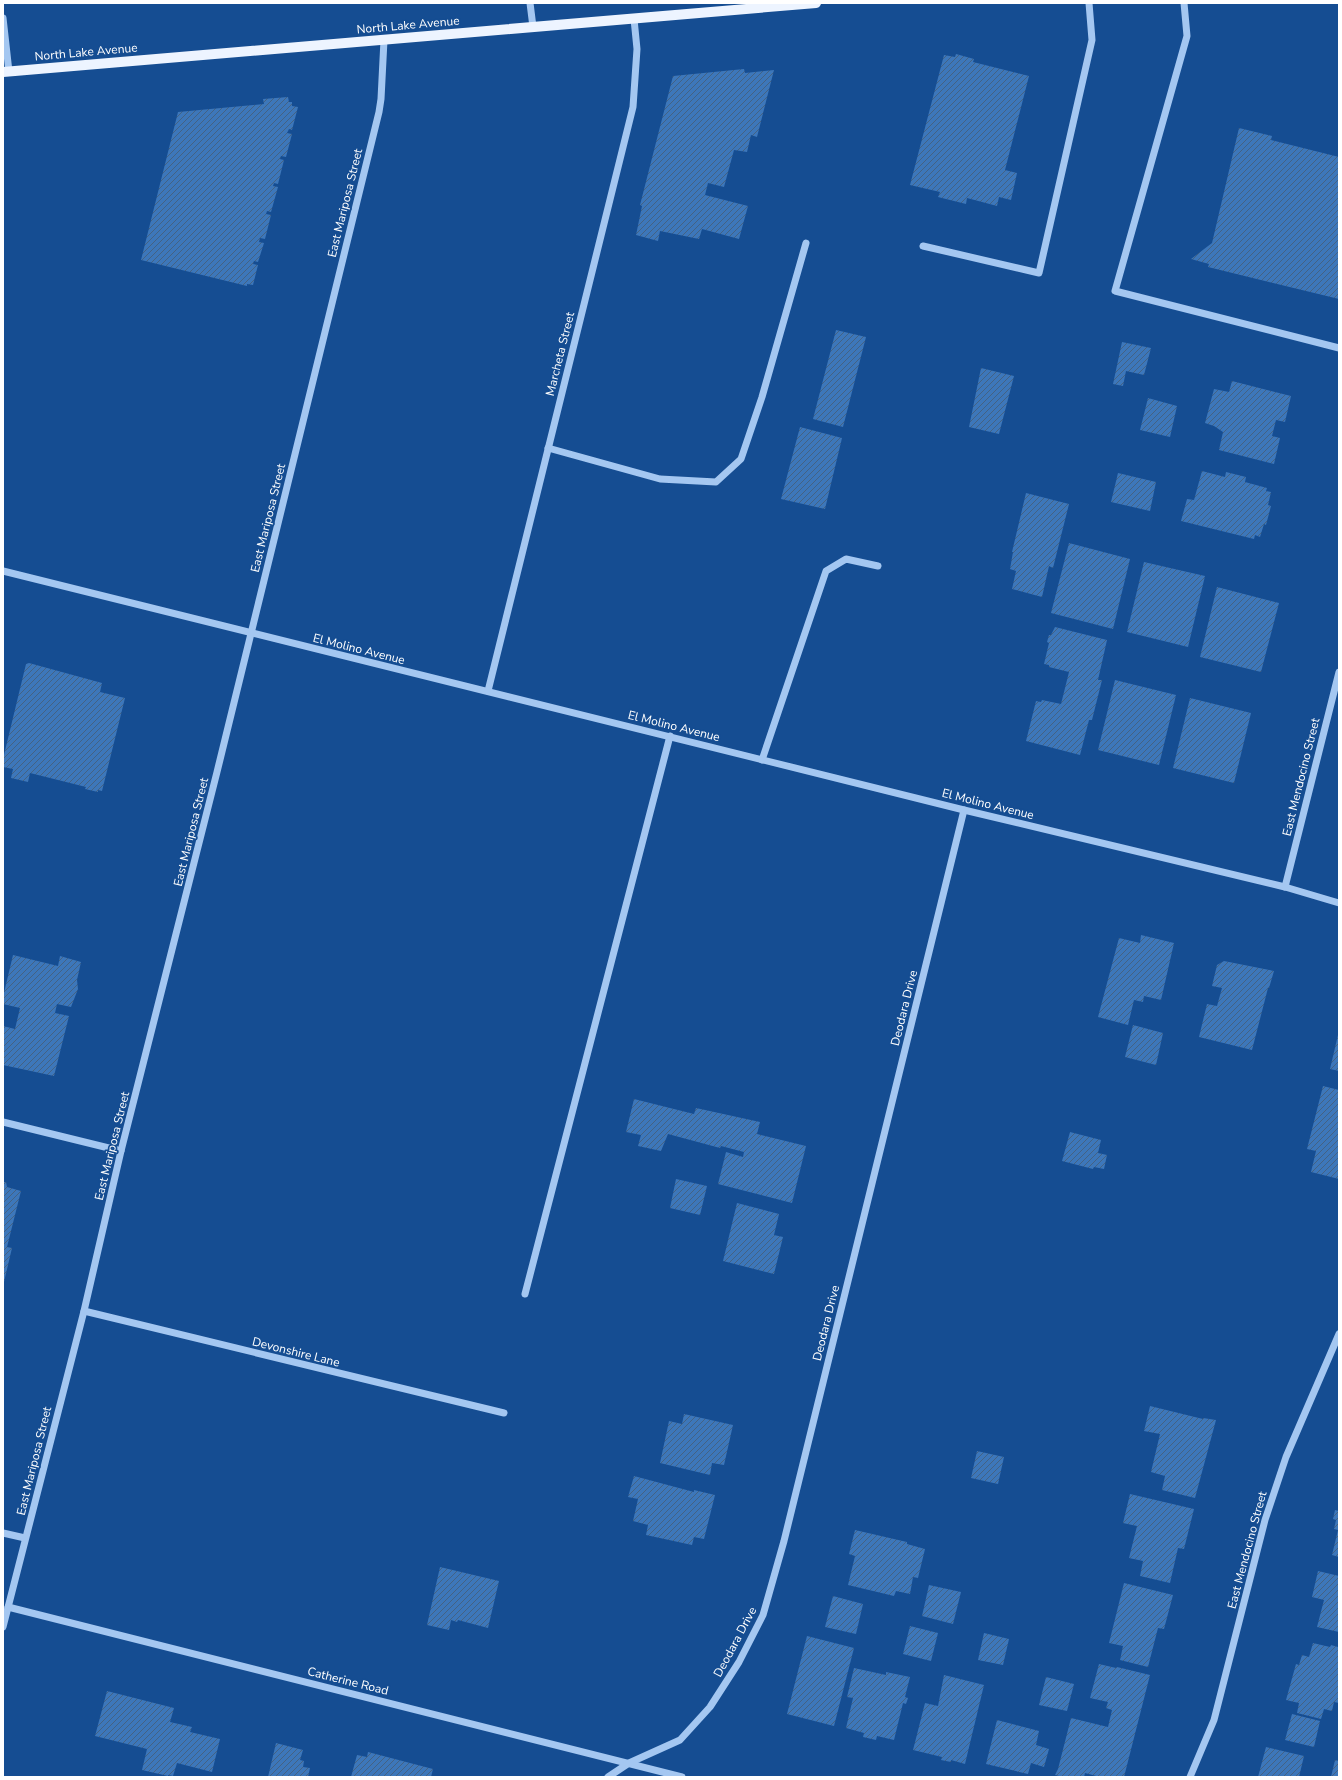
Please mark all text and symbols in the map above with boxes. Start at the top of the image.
street label: North Lake Avenue [356,13,460,37]
street label: North Lake Avenue [34,40,138,64]
street label: East Mariposa Street [324,146,366,259]
street label: Marcheta Street [542,310,578,398]
street label: East Mariposa Street [247,461,289,574]
street label: El Molino Avenue [311,630,407,668]
street label: El Molino Avenue [626,707,722,745]
street label: East Mendocino Street [1279,716,1324,838]
street label: East Mariposa Street [170,775,212,888]
street label: El Molino Avenue [940,785,1036,823]
street label: Deodara Drive [887,968,921,1048]
street label: East Mariposa Street [91,1089,133,1202]
street label: Deodara Drive [809,1283,843,1363]
street label: Devonshire Lane [250,1333,342,1371]
street label: East Mariposa Street [13,1404,55,1517]
street label: East Mendocino Street [1224,1489,1271,1611]
street label: Deodara Drive [710,1604,760,1680]
street label: Catherine Road [306,1663,390,1699]

